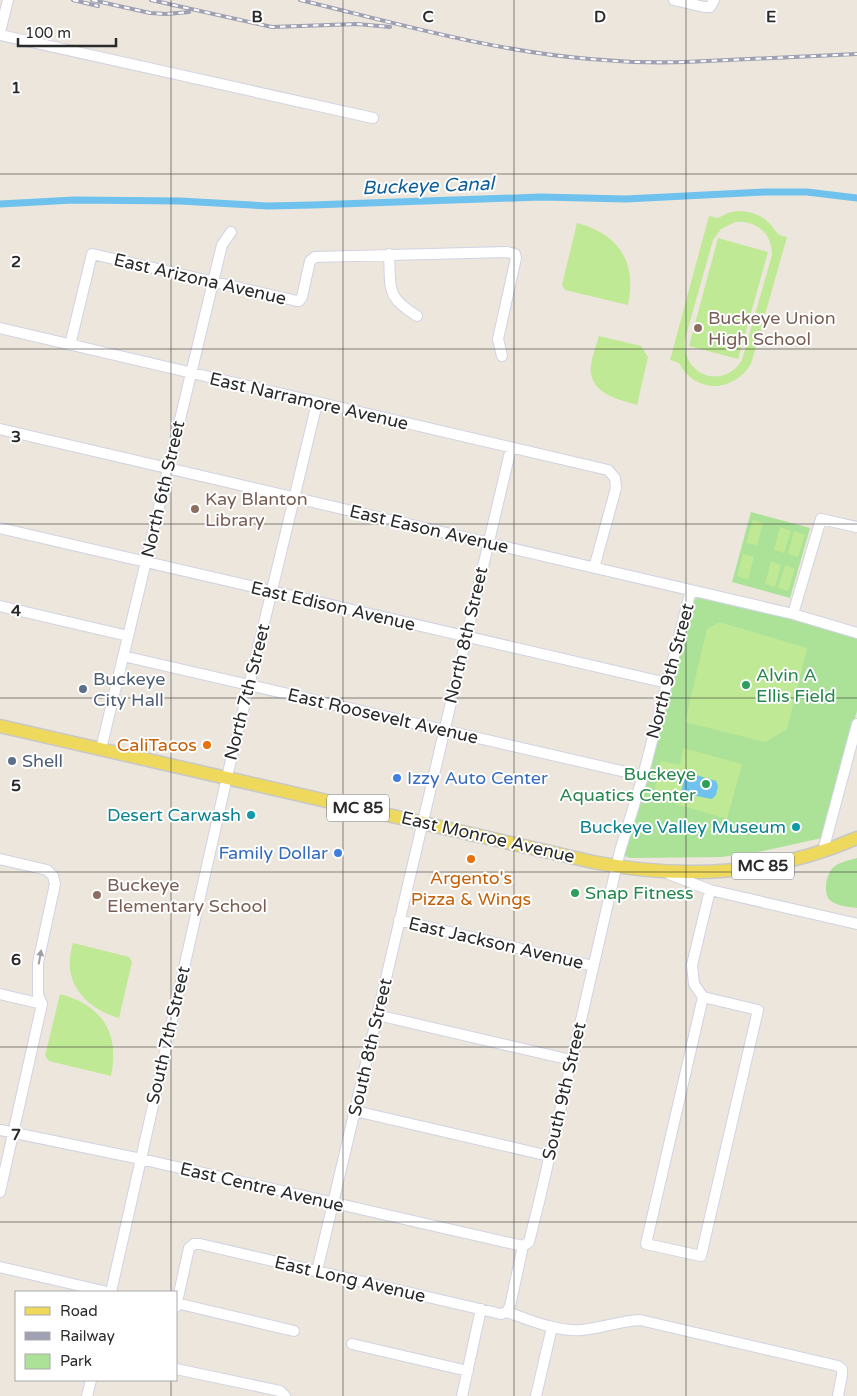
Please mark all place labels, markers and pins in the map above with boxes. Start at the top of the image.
place label: Buckeye Union High School [708,307,836,350]
marker: Buckeye Union High School [692,322,704,334]
place label: Kay Blanton Library [205,488,308,531]
marker: Kay Blanton Library [189,503,201,515]
place label: Alvin A Ellis Field [756,664,836,707]
place label: Buckeye City Hall [93,668,165,711]
marker: Alvin A Ellis Field [740,679,752,691]
marker: Buckeye City Hall [77,683,89,695]
place label: CaliTacos [117,734,197,756]
marker: CaliTacos [201,739,213,751]
place label: Shell [22,750,63,772]
marker: Shell [6,755,18,767]
place label: Buckeye Aquatics Center [559,763,696,806]
place label: Izzy Auto Center [407,767,548,789]
marker: Izzy Auto Center [391,772,403,784]
marker: Buckeye Aquatics Center [700,778,712,790]
place label: Desert Carwash [107,804,241,826]
marker: Desert Carwash [245,809,257,821]
place label: Buckeye Valley Museum [579,816,786,838]
marker: Buckeye Valley Museum [790,821,802,833]
place label: Family Dollar [218,842,328,864]
marker: Family Dollar [332,847,344,859]
marker: Argento's Pizza & Wings [465,853,477,865]
place label: Argento's Pizza & Wings [411,867,531,910]
place label: Buckeye Elementary School [107,874,267,917]
place label: Snap Fitness [585,882,694,904]
marker: Snap Fitness [569,887,581,899]
marker: Buckeye Elementary School [91,889,103,901]

